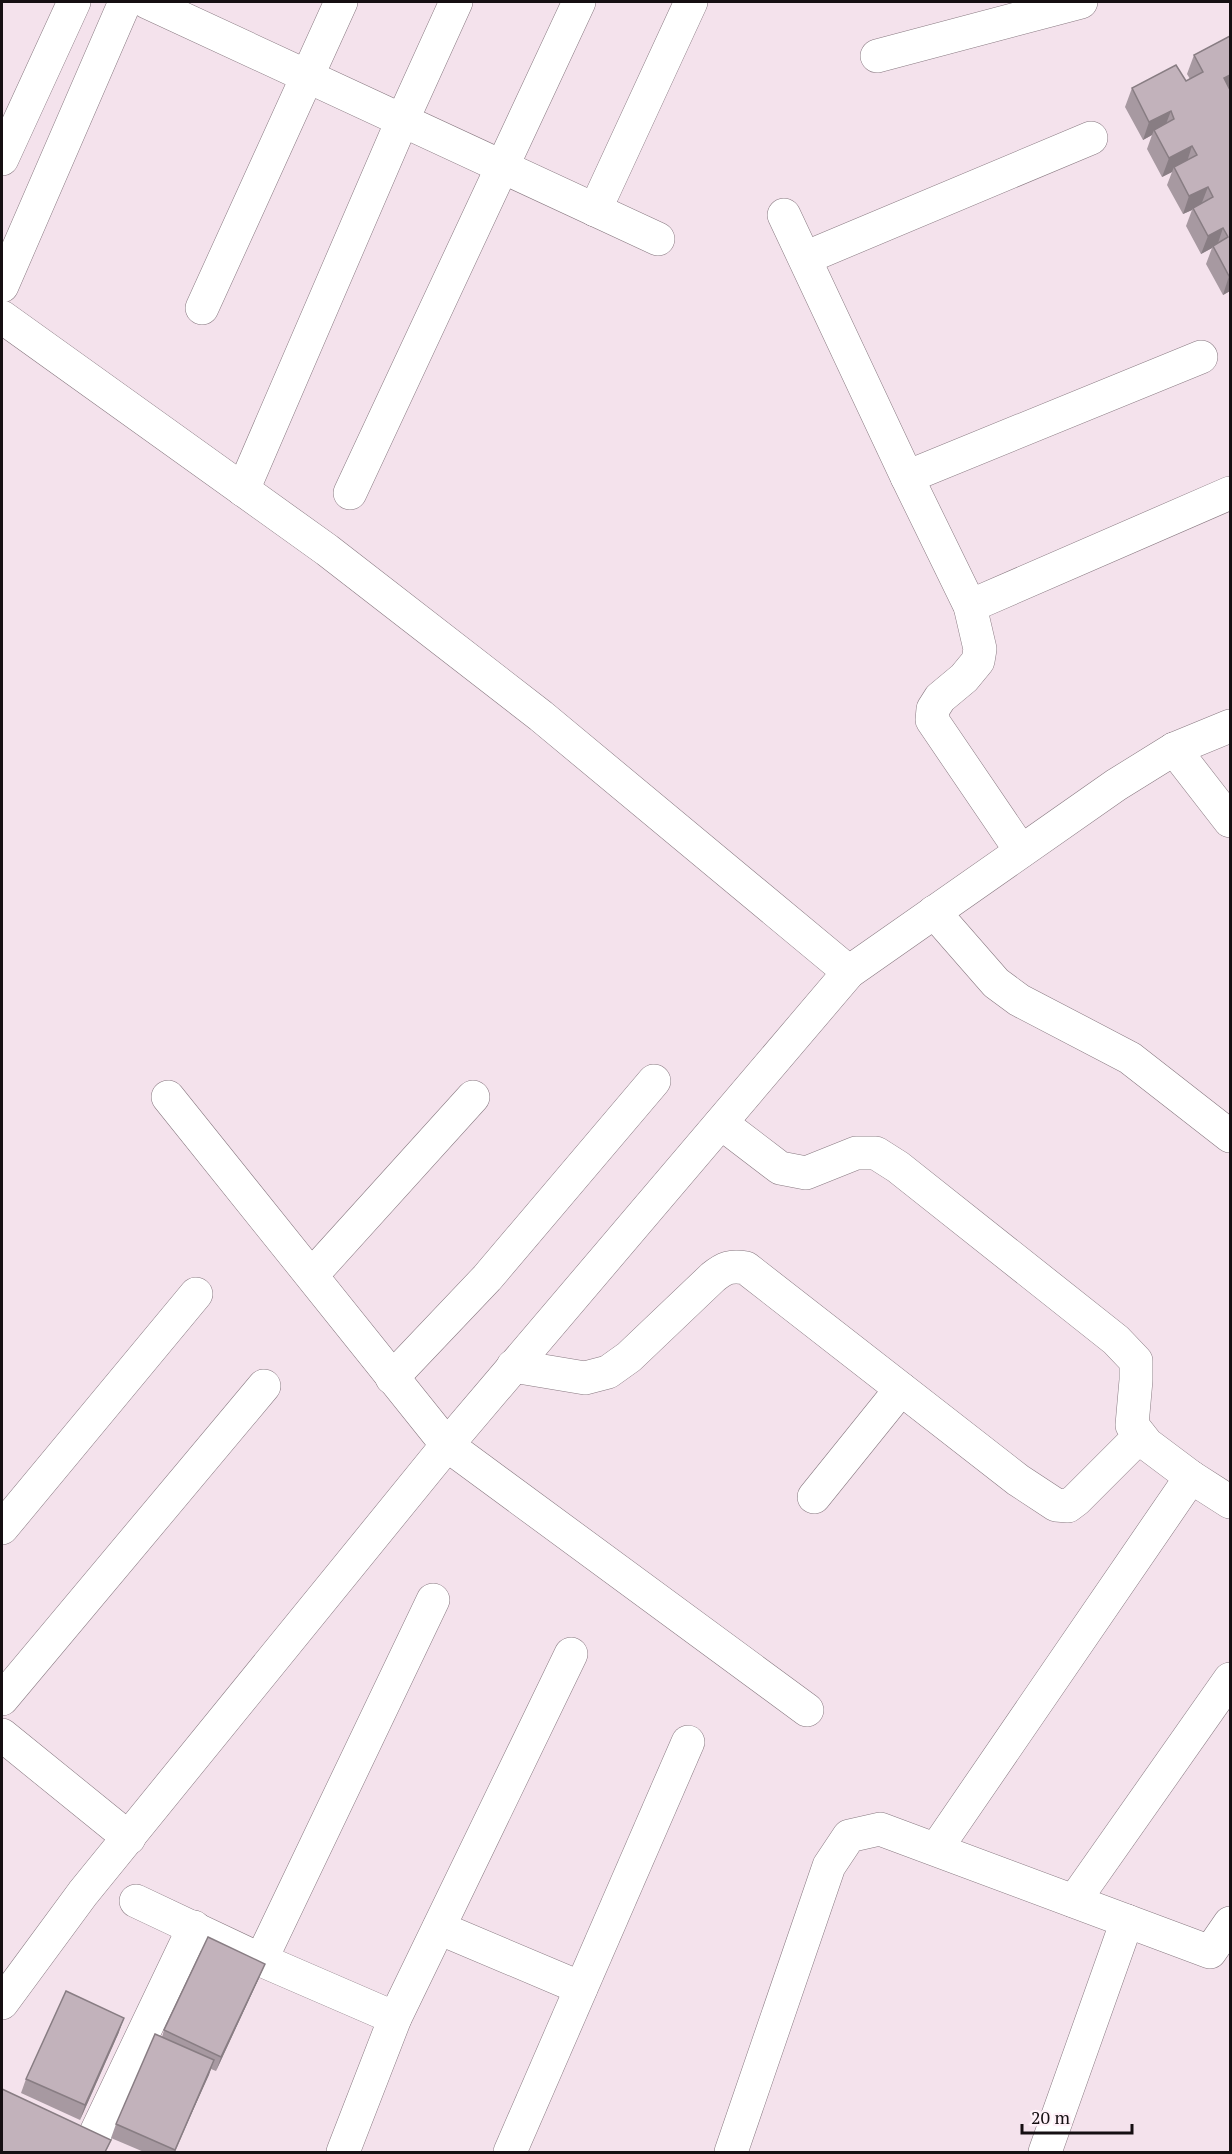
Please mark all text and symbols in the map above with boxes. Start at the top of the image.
scale bar [1022,2097,1132,2135]
text: 20 m [1031,2105,1071,2129]

